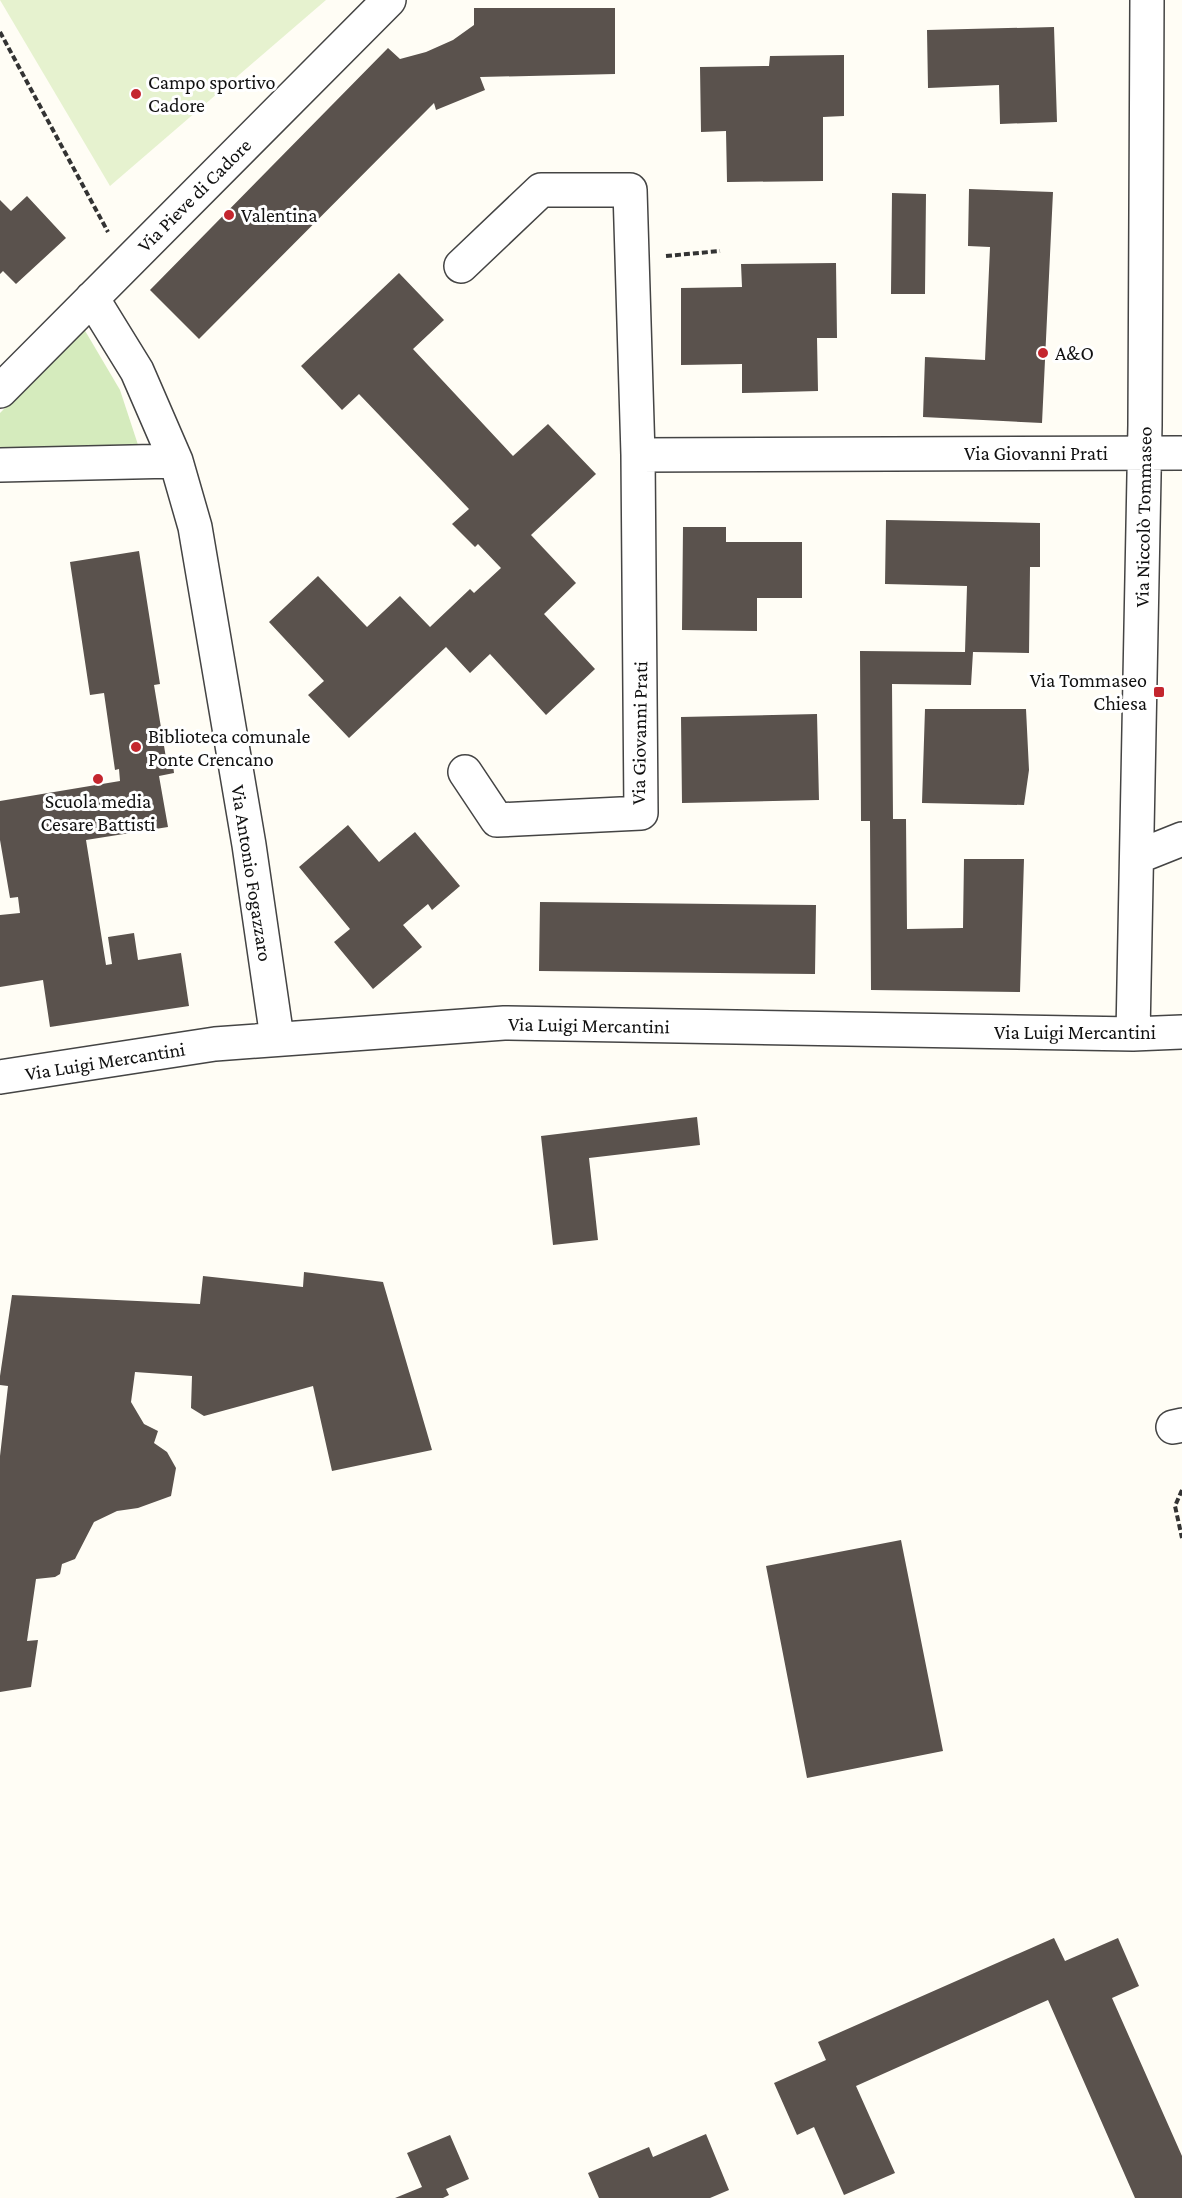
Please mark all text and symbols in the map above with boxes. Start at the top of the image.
place label: Campo sportivo Cadore [148,71,275,116]
marker: Campo sportivo Cadore [129,87,143,101]
street label: Via Pieve di Cadore [133,134,255,256]
place label: Valentina [241,204,317,226]
marker: Valentina [222,208,236,222]
place label: A&O [1055,342,1094,364]
marker: A&O [1036,346,1050,360]
street label: Via Niccolò Tommaseo [1130,426,1156,608]
street label: Via Giovanni Prati [964,442,1108,464]
street label: Via Giovanni Prati [627,661,651,805]
place label: Via Tommaseo Chiesa [1030,669,1147,714]
marker: Via Tommaseo Chiesa [1152,685,1166,699]
place label: Biblioteca comunale Ponte Crencano [148,725,310,770]
marker: Biblioteca comunale Ponte Crencano [129,740,143,754]
marker: Scuola media Cesare Battisti [91,772,105,786]
street label: Via Antonio Fogazzaro [226,783,277,963]
place label: Scuola media Cesare Battisti [40,790,156,835]
street label: Via Luigi Mercantini [508,1013,670,1038]
street label: Via Luigi Mercantini [994,1021,1156,1044]
street label: Via Luigi Mercantini [23,1037,187,1086]

